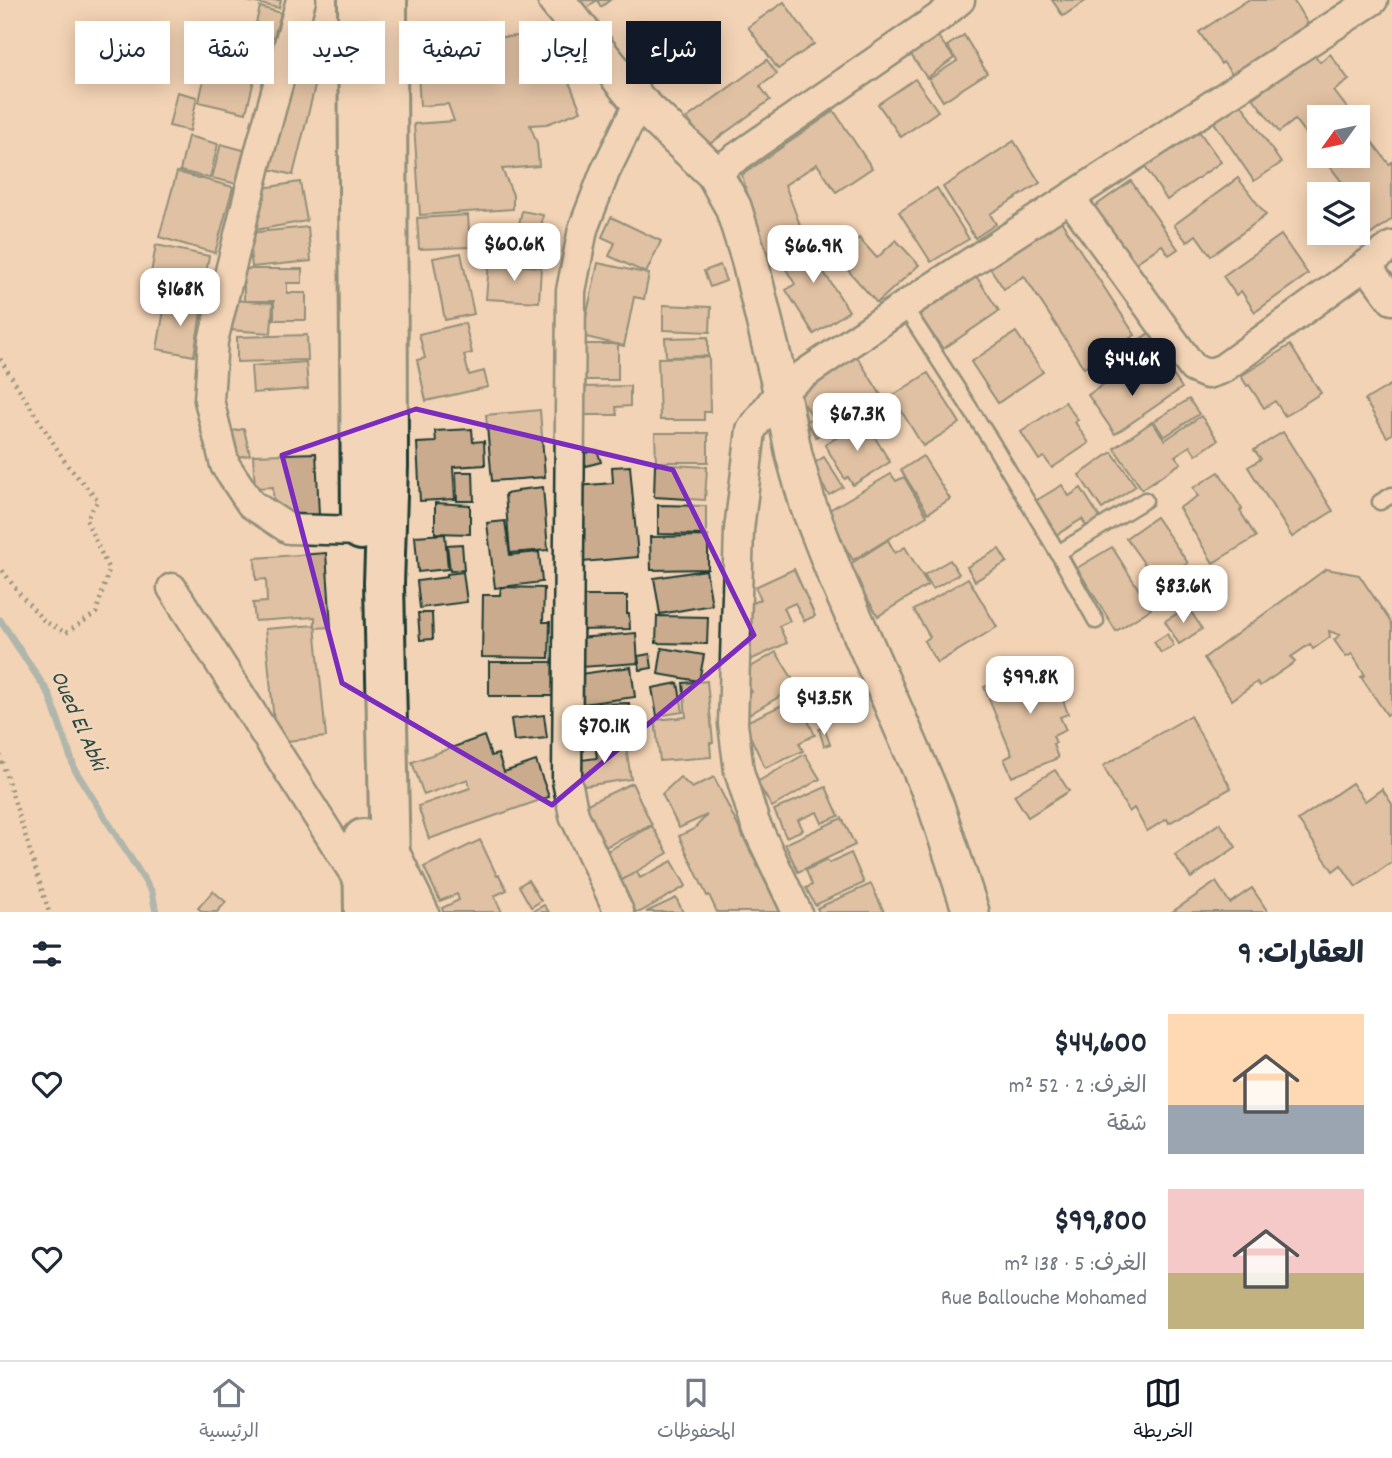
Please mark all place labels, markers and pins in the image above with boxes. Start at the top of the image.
pin: $60.6K [457,224,571,283]
pin: $66.9K [756,226,870,285]
pin: $168K [131,268,229,328]
pin: $44.6K [1075,338,1189,398]
pin: $67.3K [800,393,914,453]
pin: $83.6K [1126,566,1240,625]
pin: $99.8K [973,656,1087,716]
pin: $43.5K [767,678,881,737]
pin: $70.1K [547,706,661,765]

